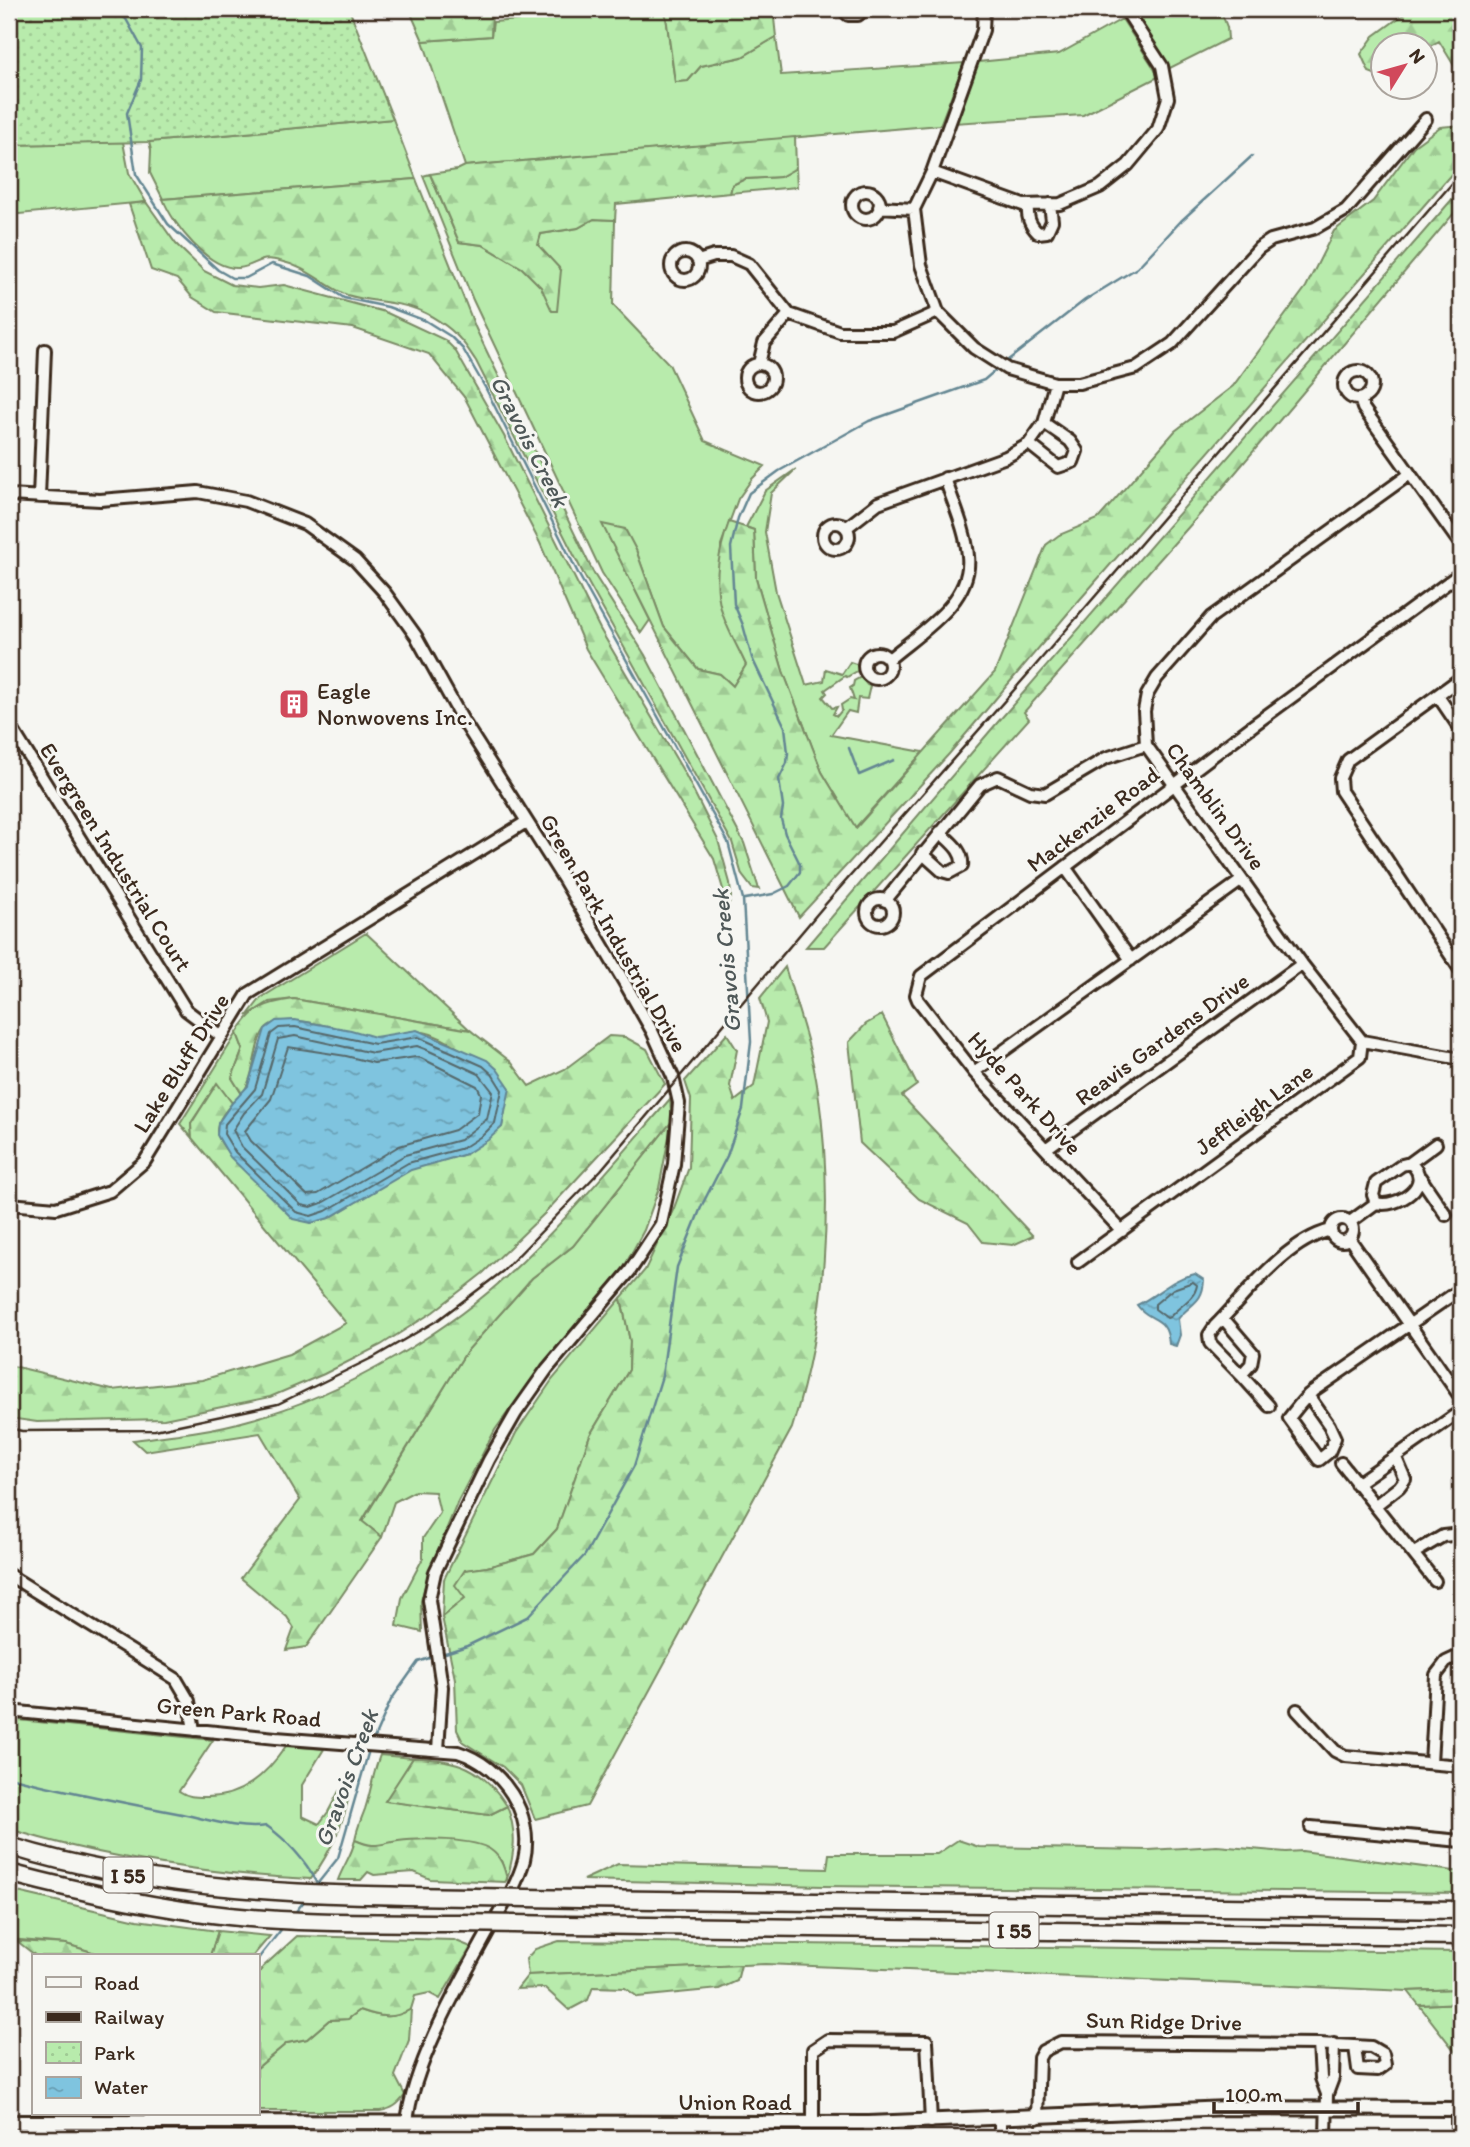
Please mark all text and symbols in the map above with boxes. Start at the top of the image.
north arrow [1368,32,1438,102]
text: N [1404,44,1430,68]
water label: Gravois Creek [484,370,576,513]
place label: Eagle Nonwovens Inc. [317,677,473,731]
building icon: Eagle Nonwovens Inc. [277,687,311,721]
street label: Evergreen Industrial Court [34,737,198,977]
street label: Chamblin Drive [1160,737,1272,875]
street label: Mackenzie Road [1021,760,1165,878]
street label: Green Park Industrial Drive [534,809,694,1057]
water label: Gravois Creek [705,886,747,1034]
street label: Reavis Gardens Drive [1070,966,1254,1112]
street label: Lake Bluff Drive [127,988,235,1138]
street label: Hyde Park Drive [962,1025,1088,1161]
street label: Jeffleigh Lane [1190,1057,1318,1161]
street label: Green Park Road [156,1691,322,1733]
water label: Gravois Creek [308,1704,385,1851]
road number: I 55 [104,1857,152,1892]
road number: I 55 [990,1912,1038,1948]
legend [32,1954,259,2116]
text: Road [94,1970,140,1995]
text: Railway [94,2004,164,2029]
street label: Sun Ridge Drive [1086,2006,1242,2036]
text: Park [94,2040,136,2065]
scale bar [1214,2070,1358,2114]
text: Water [94,2074,148,2099]
text: 100 m [1225,2082,1283,2107]
street label: Union Road [678,2088,792,2116]

